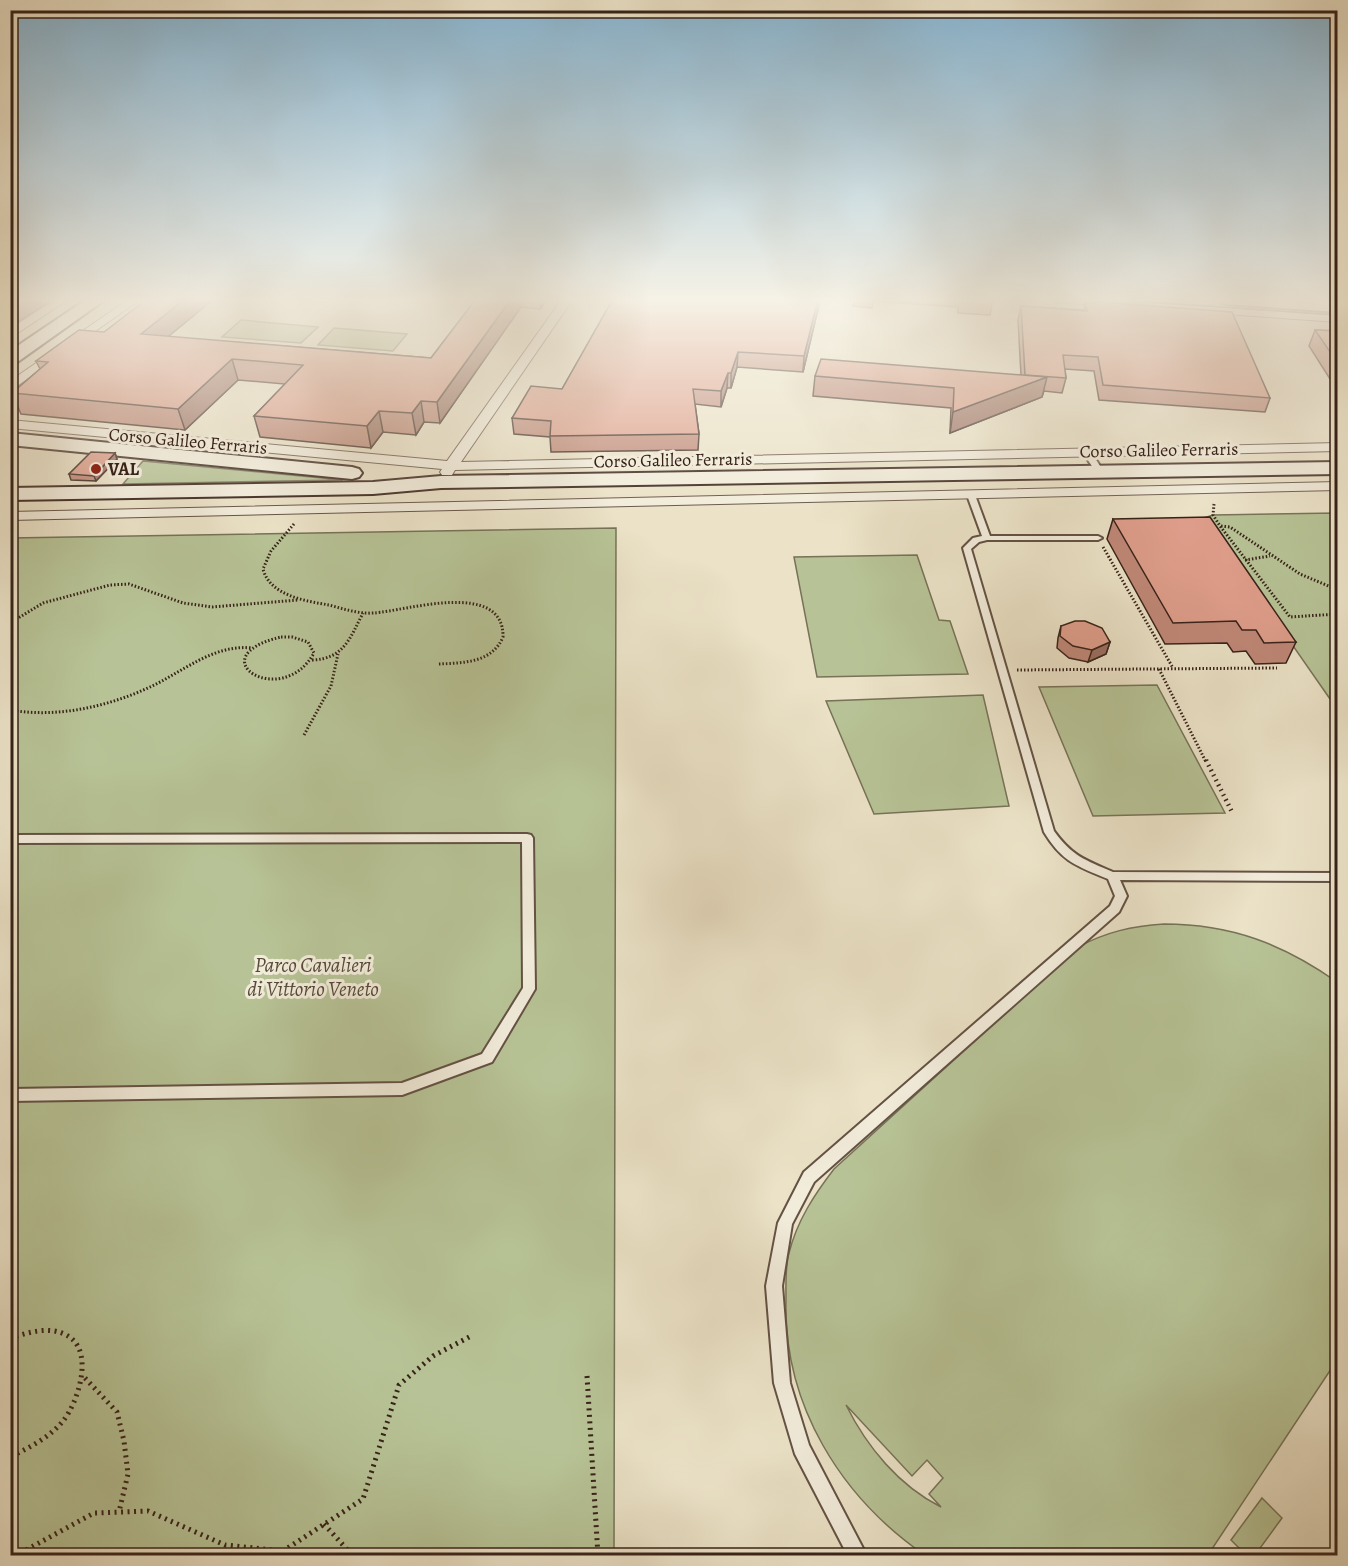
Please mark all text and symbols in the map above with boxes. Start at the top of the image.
street label: Corso Galileo Ferraris [108,422,268,460]
street label: Corso Galileo Ferraris [1079,437,1239,463]
street label: Corso Galileo Ferraris [593,447,753,473]
place label: VAL [107,457,140,481]
marker: VAL [89,462,103,476]
park label: Parco Cavalieri di Vittorio Veneto [247,951,379,1003]

